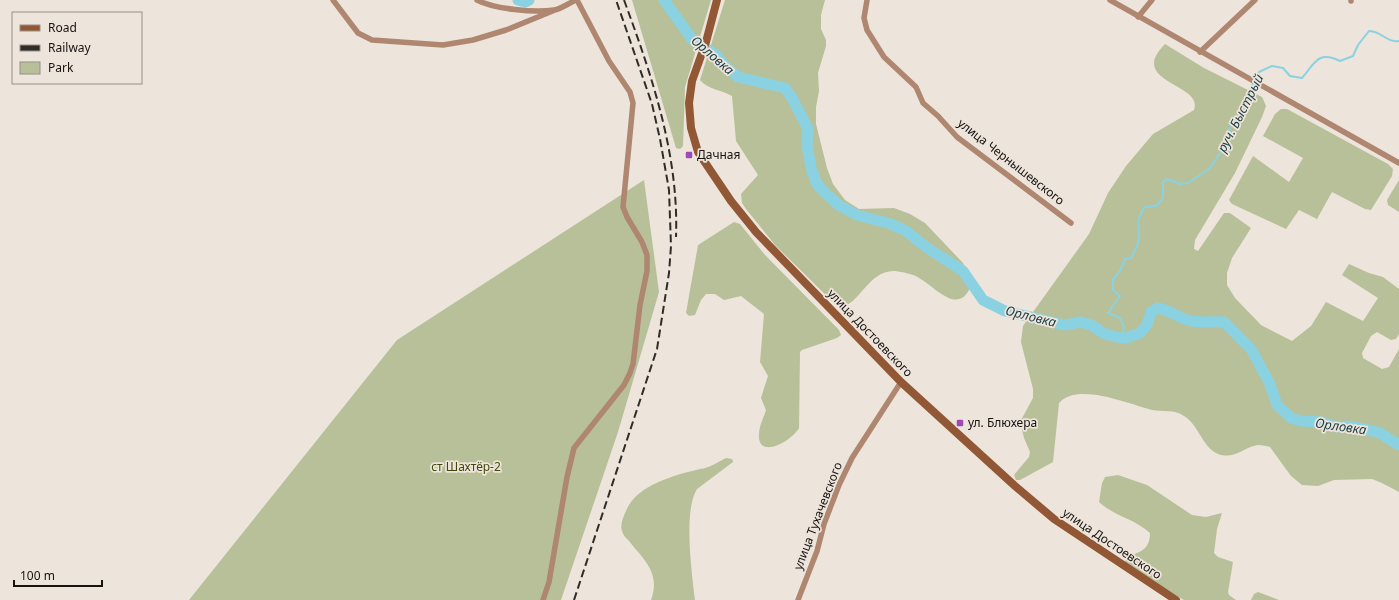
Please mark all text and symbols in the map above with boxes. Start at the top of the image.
legend [12,12,142,84]
text: Road [48,19,77,36]
water label: Орловка [688,31,739,79]
text: Railway [48,39,92,56]
text: Park [48,59,74,76]
water label: руч. Быстрый [1212,70,1268,156]
street label: улица Чернышевского [954,115,1068,209]
place label: Дачная [697,146,740,163]
marker: Дачная [684,150,694,160]
street label: улица Достоевского [824,285,917,380]
water label: Орловка [1004,301,1059,331]
place label: ул. Блюхера [968,414,1037,431]
water label: Орловка [1314,414,1368,439]
marker: ул. Блюхера [955,418,965,428]
park label: ст Шахтёр-2 [431,458,501,475]
street label: улица Тухачевского [789,459,846,572]
street label: улица Достоевского [1059,504,1165,583]
scale bar [14,562,102,588]
text: 100 m [20,567,55,584]

